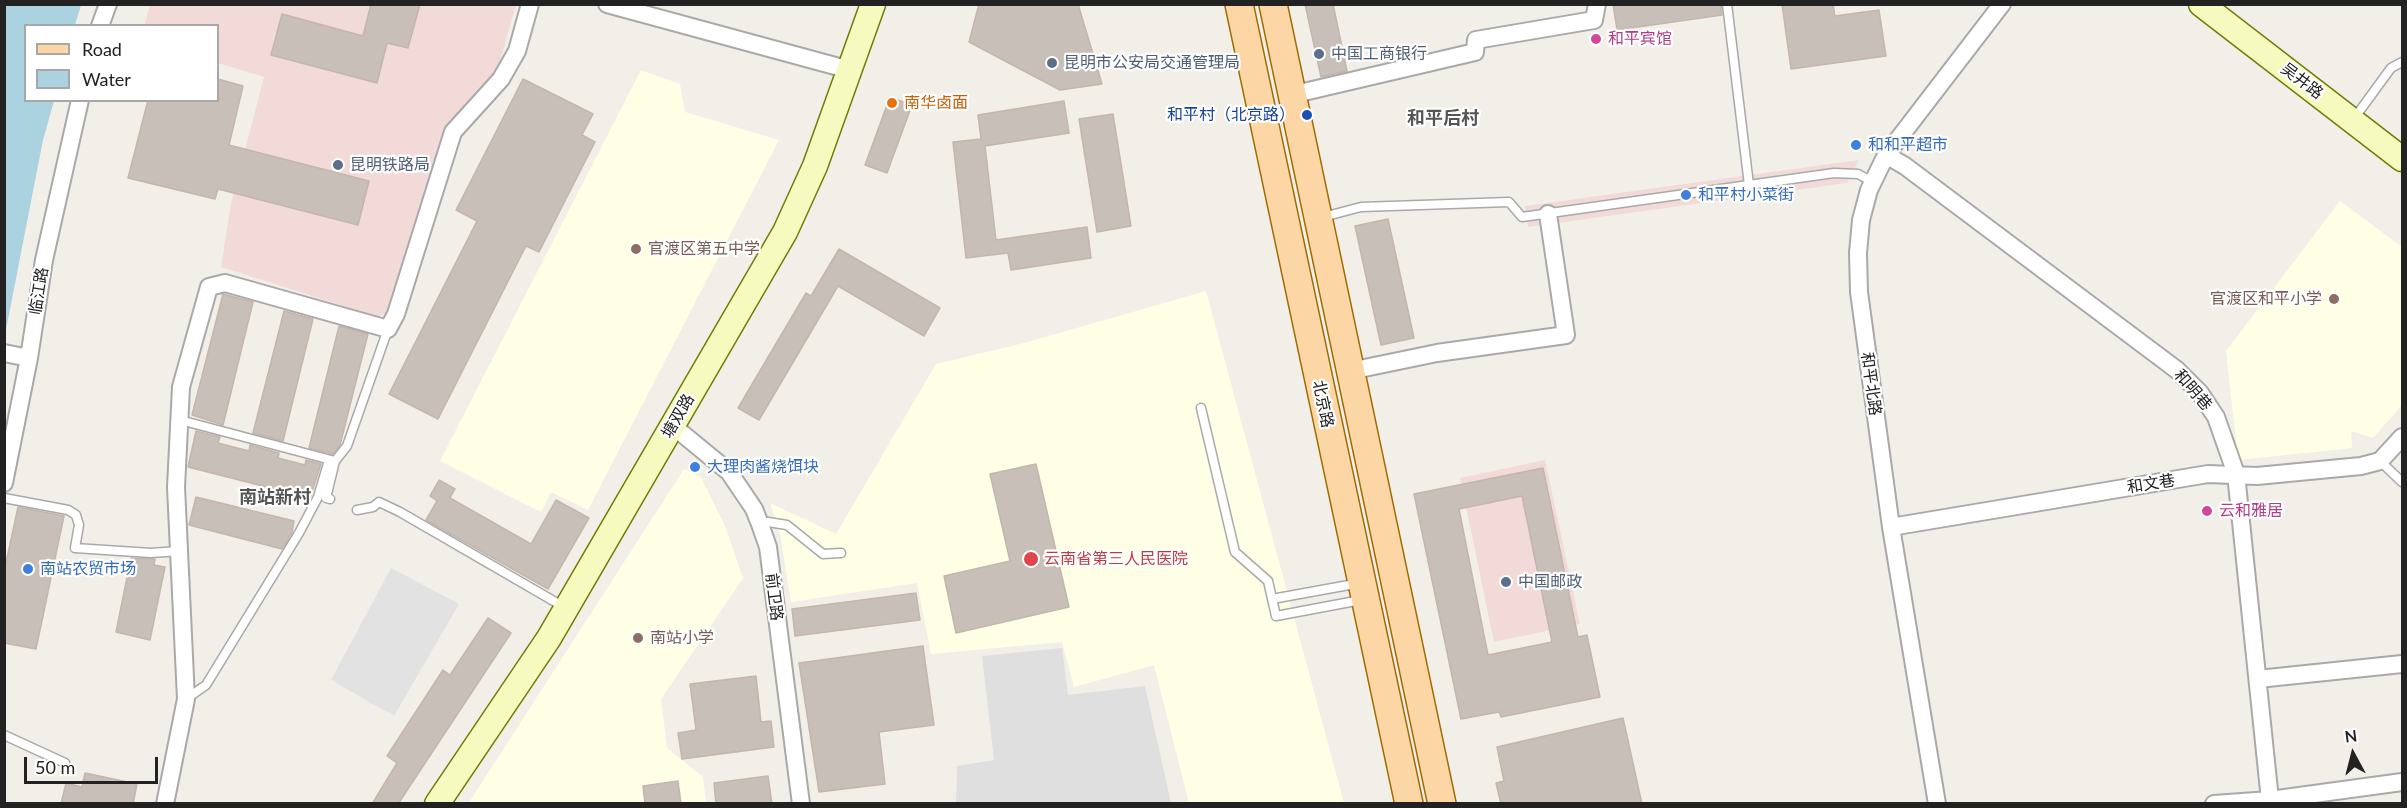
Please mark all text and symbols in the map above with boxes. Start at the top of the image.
legend [24,24,219,102]
place label: 和平宾馆 [1608,29,1672,49]
marker: 和平宾馆 [1589,32,1603,46]
text: Road [82,38,122,60]
place label: 中国工商银行 [1331,44,1427,64]
marker: 中国工商银行 [1312,47,1326,61]
place label: 昆明市公安局交通管理局 [1064,53,1240,73]
marker: 昆明市公安局交通管理局 [1045,56,1059,70]
street label: 吴井路 [2277,59,2327,103]
text: Water [82,68,131,90]
place label: 南华卤面 [904,93,968,113]
marker: 南华卤面 [885,96,899,110]
place label: 和平村（北京路） [1167,105,1295,125]
district label: 和平后村 [1407,107,1479,129]
marker: 和平村（北京路） [1300,108,1314,122]
place label: 和和平超市 [1868,135,1948,155]
marker: 和和平超市 [1849,138,1863,152]
place label: 昆明铁路局 [350,155,430,175]
marker: 昆明铁路局 [331,158,345,172]
place label: 和平村小菜街 [1698,185,1794,205]
marker: 和平村小菜街 [1679,188,1693,202]
place label: 官渡区第五中学 [648,239,760,259]
marker: 官渡区第五中学 [629,242,643,256]
street label: 临江路 [26,266,52,316]
place label: 官渡区和平小学 [2210,289,2322,309]
marker: 官渡区和平小学 [2327,292,2341,306]
street label: 和平北路 [1857,351,1885,417]
street label: 和明巷 [2170,366,2216,414]
street label: 北京路 [1309,379,1337,429]
street label: 塘双路 [658,390,698,442]
place label: 大理肉酱烧饵块 [707,457,819,477]
marker: 大理肉酱烧饵块 [688,460,702,474]
street label: 和文巷 [2126,471,2176,497]
district label: 南站新村 [239,486,311,508]
place label: 云和雅居 [2219,501,2283,521]
marker: 云和雅居 [2200,504,2214,518]
place label: 云南省第三人民医院 [1044,549,1188,569]
marker: 云南省第三人民医院 [1022,550,1040,568]
place label: 南站农贸市场 [40,559,136,579]
marker: 南站农贸市场 [21,562,35,576]
street label: 前卫路 [762,572,786,622]
place label: 中国邮政 [1518,572,1582,592]
marker: 中国邮政 [1499,575,1513,589]
place label: 南站小学 [650,628,714,648]
marker: 南站小学 [631,631,645,645]
north arrow [2323,724,2383,784]
text: N [2343,725,2358,746]
scale bar [27,745,160,783]
text: 50 m [35,756,75,778]

